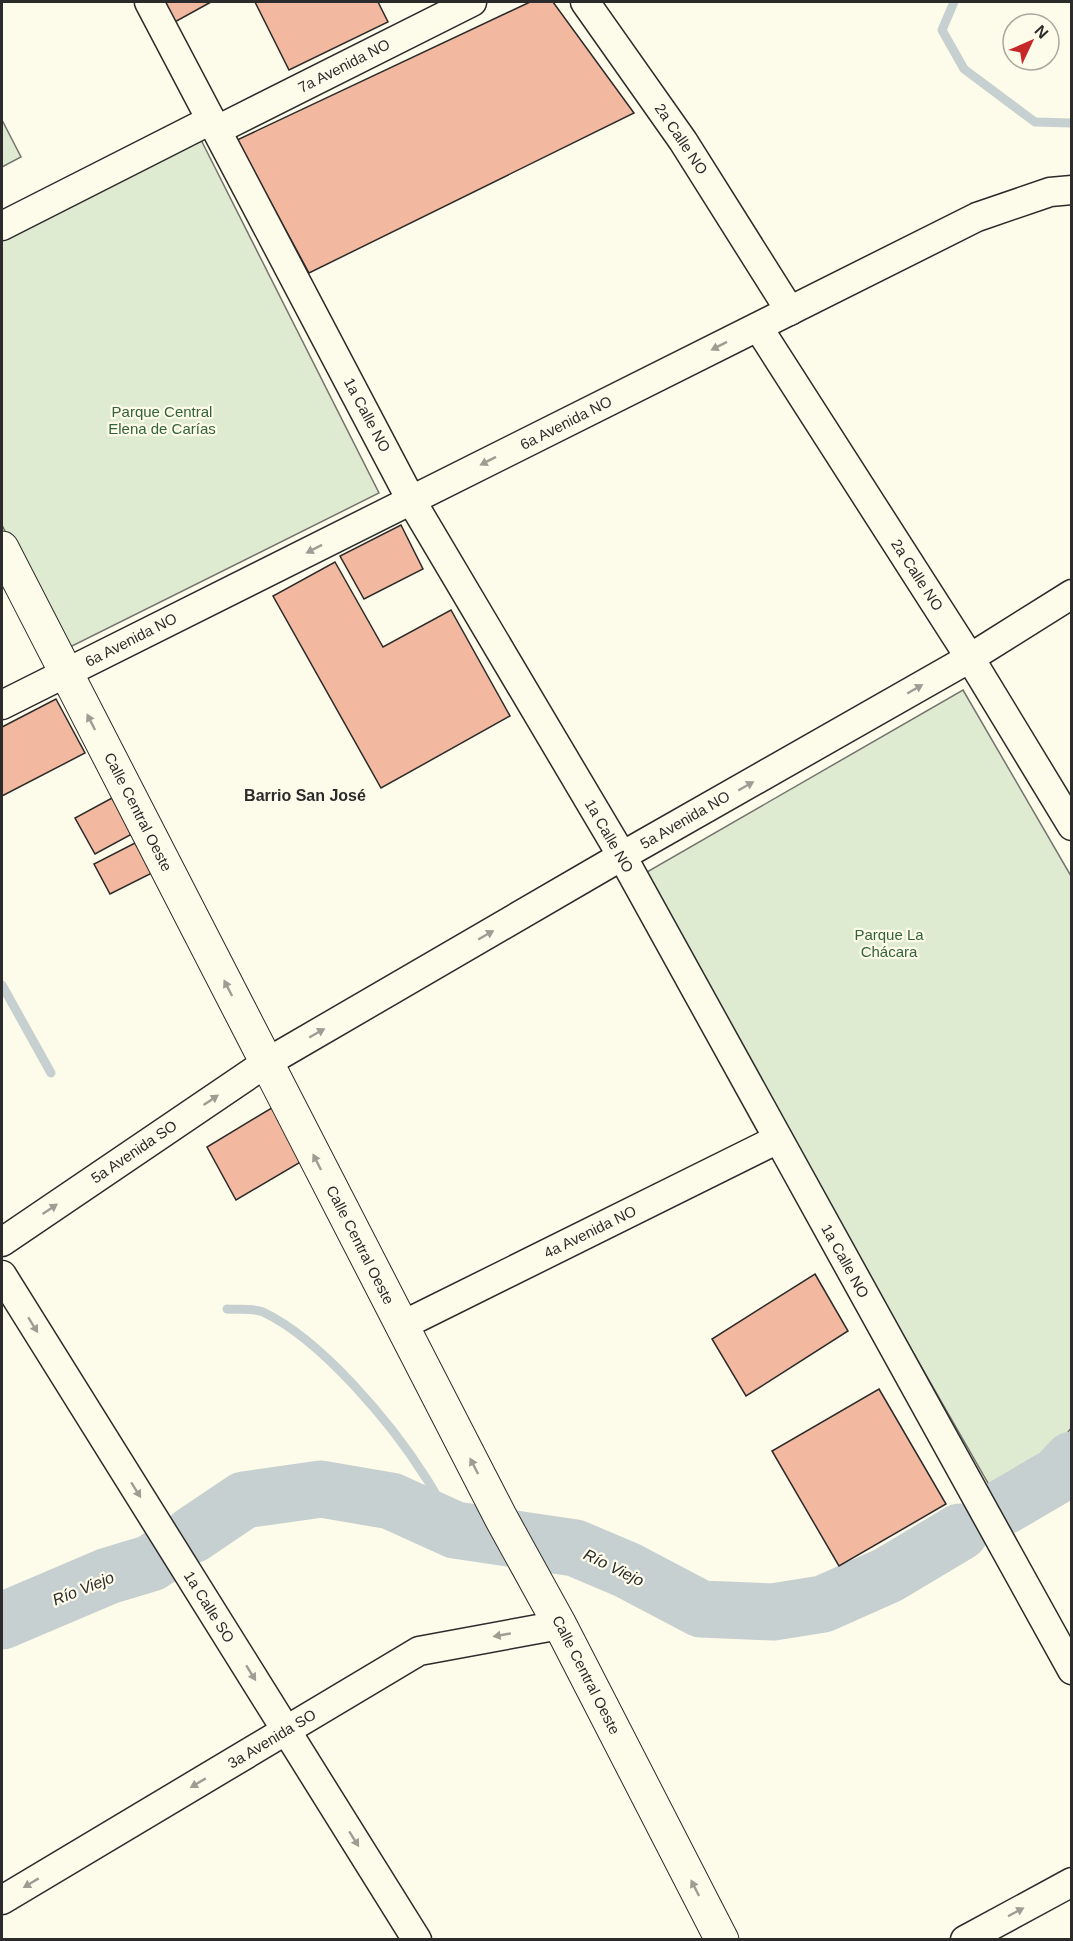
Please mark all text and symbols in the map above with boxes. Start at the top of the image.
north arrow [1001,12,1061,72]
text: N [1031,22,1052,42]
street label: 7a Avenida NO [295,35,392,96]
street label: 2a Calle NO [652,100,711,177]
one-way arrow [710,341,727,351]
street label: 1a Calle NO [341,375,394,455]
street label: 6a Avenida NO [517,392,614,453]
park label: Parque Central Elena de Carías [108,403,216,437]
one-way arrow [479,456,497,466]
street label: 2a Calle NO [888,536,947,614]
one-way arrow [305,544,322,553]
street label: 6a Avenida NO [82,609,179,670]
one-way arrow [907,684,924,694]
one-way arrow [86,713,96,730]
street label: Calle Central Oeste [101,750,176,874]
one-way arrow [737,781,754,791]
district label: Barrio San José [244,787,366,804]
street label: 5a Avenida NO [637,787,733,852]
street label: 1a Calle NO [582,796,637,875]
park label: Parque La Chácara [854,926,924,960]
one-way arrow [477,930,494,940]
one-way arrow [223,980,233,997]
one-way arrow [309,1028,326,1038]
one-way arrow [203,1094,219,1106]
street label: 5a Avenida SO [88,1117,180,1187]
one-way arrow [312,1153,322,1170]
street label: Calle Central Oeste [323,1183,398,1307]
street label: 4a Avenida NO [541,1202,639,1261]
one-way arrow [42,1204,58,1215]
street label: 1a Calle NO [818,1221,873,1301]
one-way arrow [27,1317,38,1333]
one-way arrow [469,1457,479,1474]
one-way arrow [130,1482,141,1498]
water label: Río Viejo [581,1546,647,1589]
water label: Río Viejo [50,1568,116,1608]
street label: 1a Calle SO [181,1568,238,1646]
street label: Calle Central Oeste [549,1613,624,1737]
one-way arrow [493,1631,512,1640]
one-way arrow [245,1665,256,1681]
street label: 3a Avenida SO [225,1706,319,1772]
one-way arrow [190,1777,206,1788]
one-way arrow [348,1830,360,1846]
one-way arrow [23,1877,39,1888]
one-way arrow [691,1879,700,1896]
one-way arrow [1008,1907,1025,1917]

